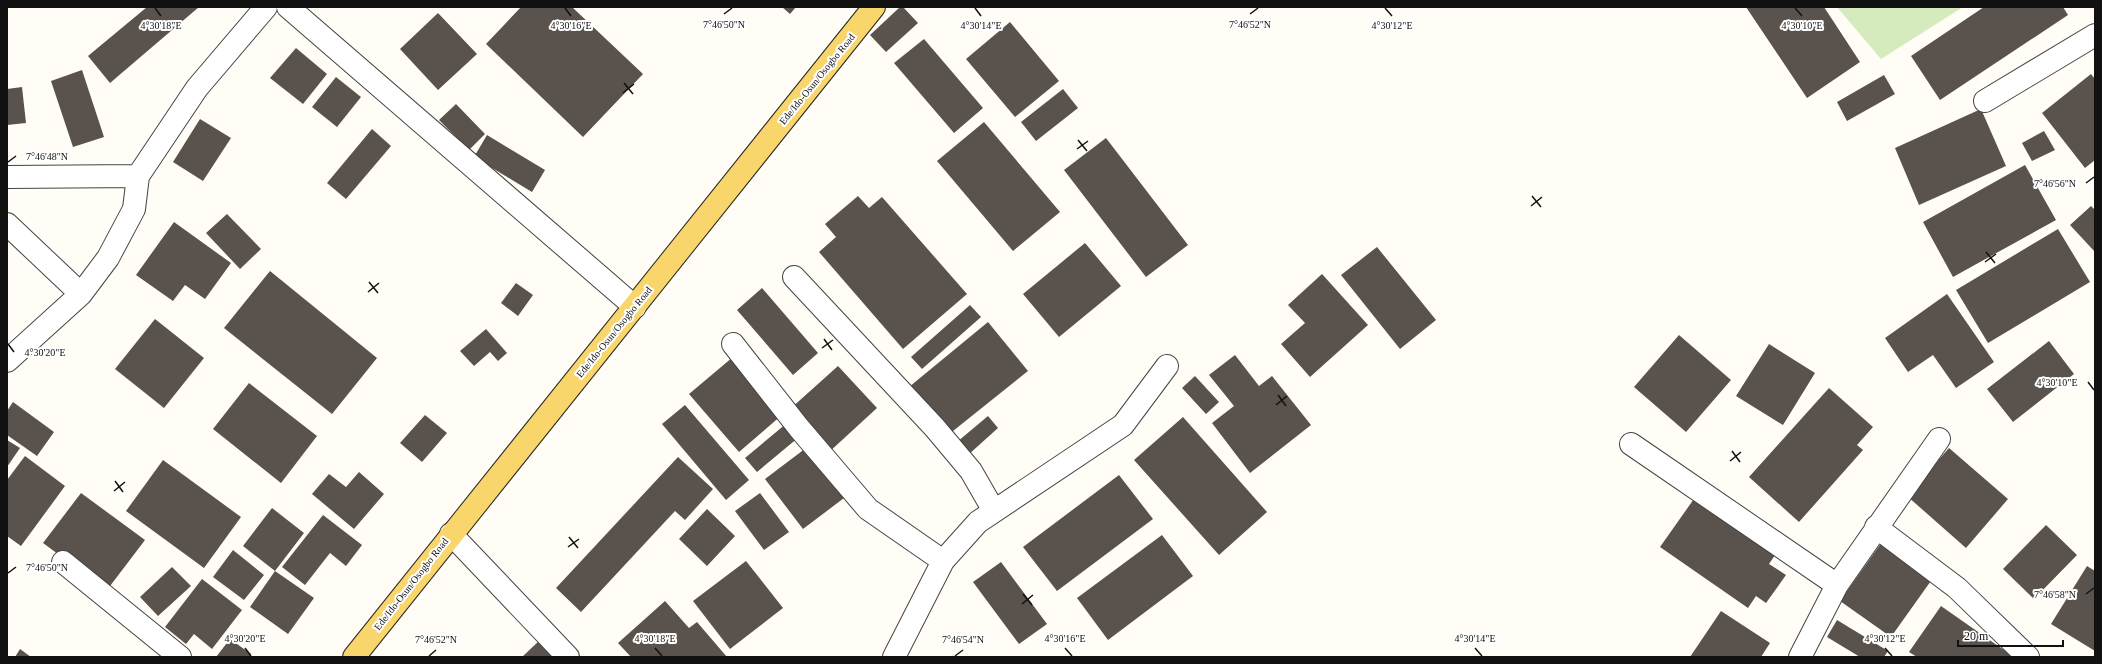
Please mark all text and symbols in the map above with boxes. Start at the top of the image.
text: 7°46'50"N [703,19,745,30]
text: 7°46'52"N [1229,19,1271,30]
text: 4°30'18"E [141,20,182,31]
text: 4°30'16"E [551,20,592,31]
text: 4°30'14"E [961,20,1002,31]
text: 4°30'12"E [1372,20,1413,31]
text: 4°30'10"E [1782,20,1823,31]
street label: Ede/Ido-Osun/Osogbo Road [777,31,857,127]
text: 7°46'48"N [26,151,68,162]
text: 7°46'56"N [2034,178,2076,189]
street label: Ede/Ido-Osun/Osogbo Road [574,284,654,380]
text: 4°30'20"E [25,347,66,358]
text: 4°30'10"E [2037,377,2078,388]
street label: Ede/Ido-Osun/Osogbo Road [372,536,450,632]
text: 7°46'50"N [26,562,68,573]
text: 7°46'58"N [2034,589,2076,600]
scale bar [1958,622,2063,648]
text: 20 m [1964,629,1989,643]
text: 4°30'20"E [225,633,266,644]
text: 4°30'18"E [635,633,676,644]
text: 4°30'16"E [1045,633,1086,644]
text: 4°30'14"E [1455,633,1496,644]
text: 4°30'12"E [1865,633,1906,644]
text: 7°46'52"N [415,634,457,645]
text: 7°46'54"N [942,634,984,645]

